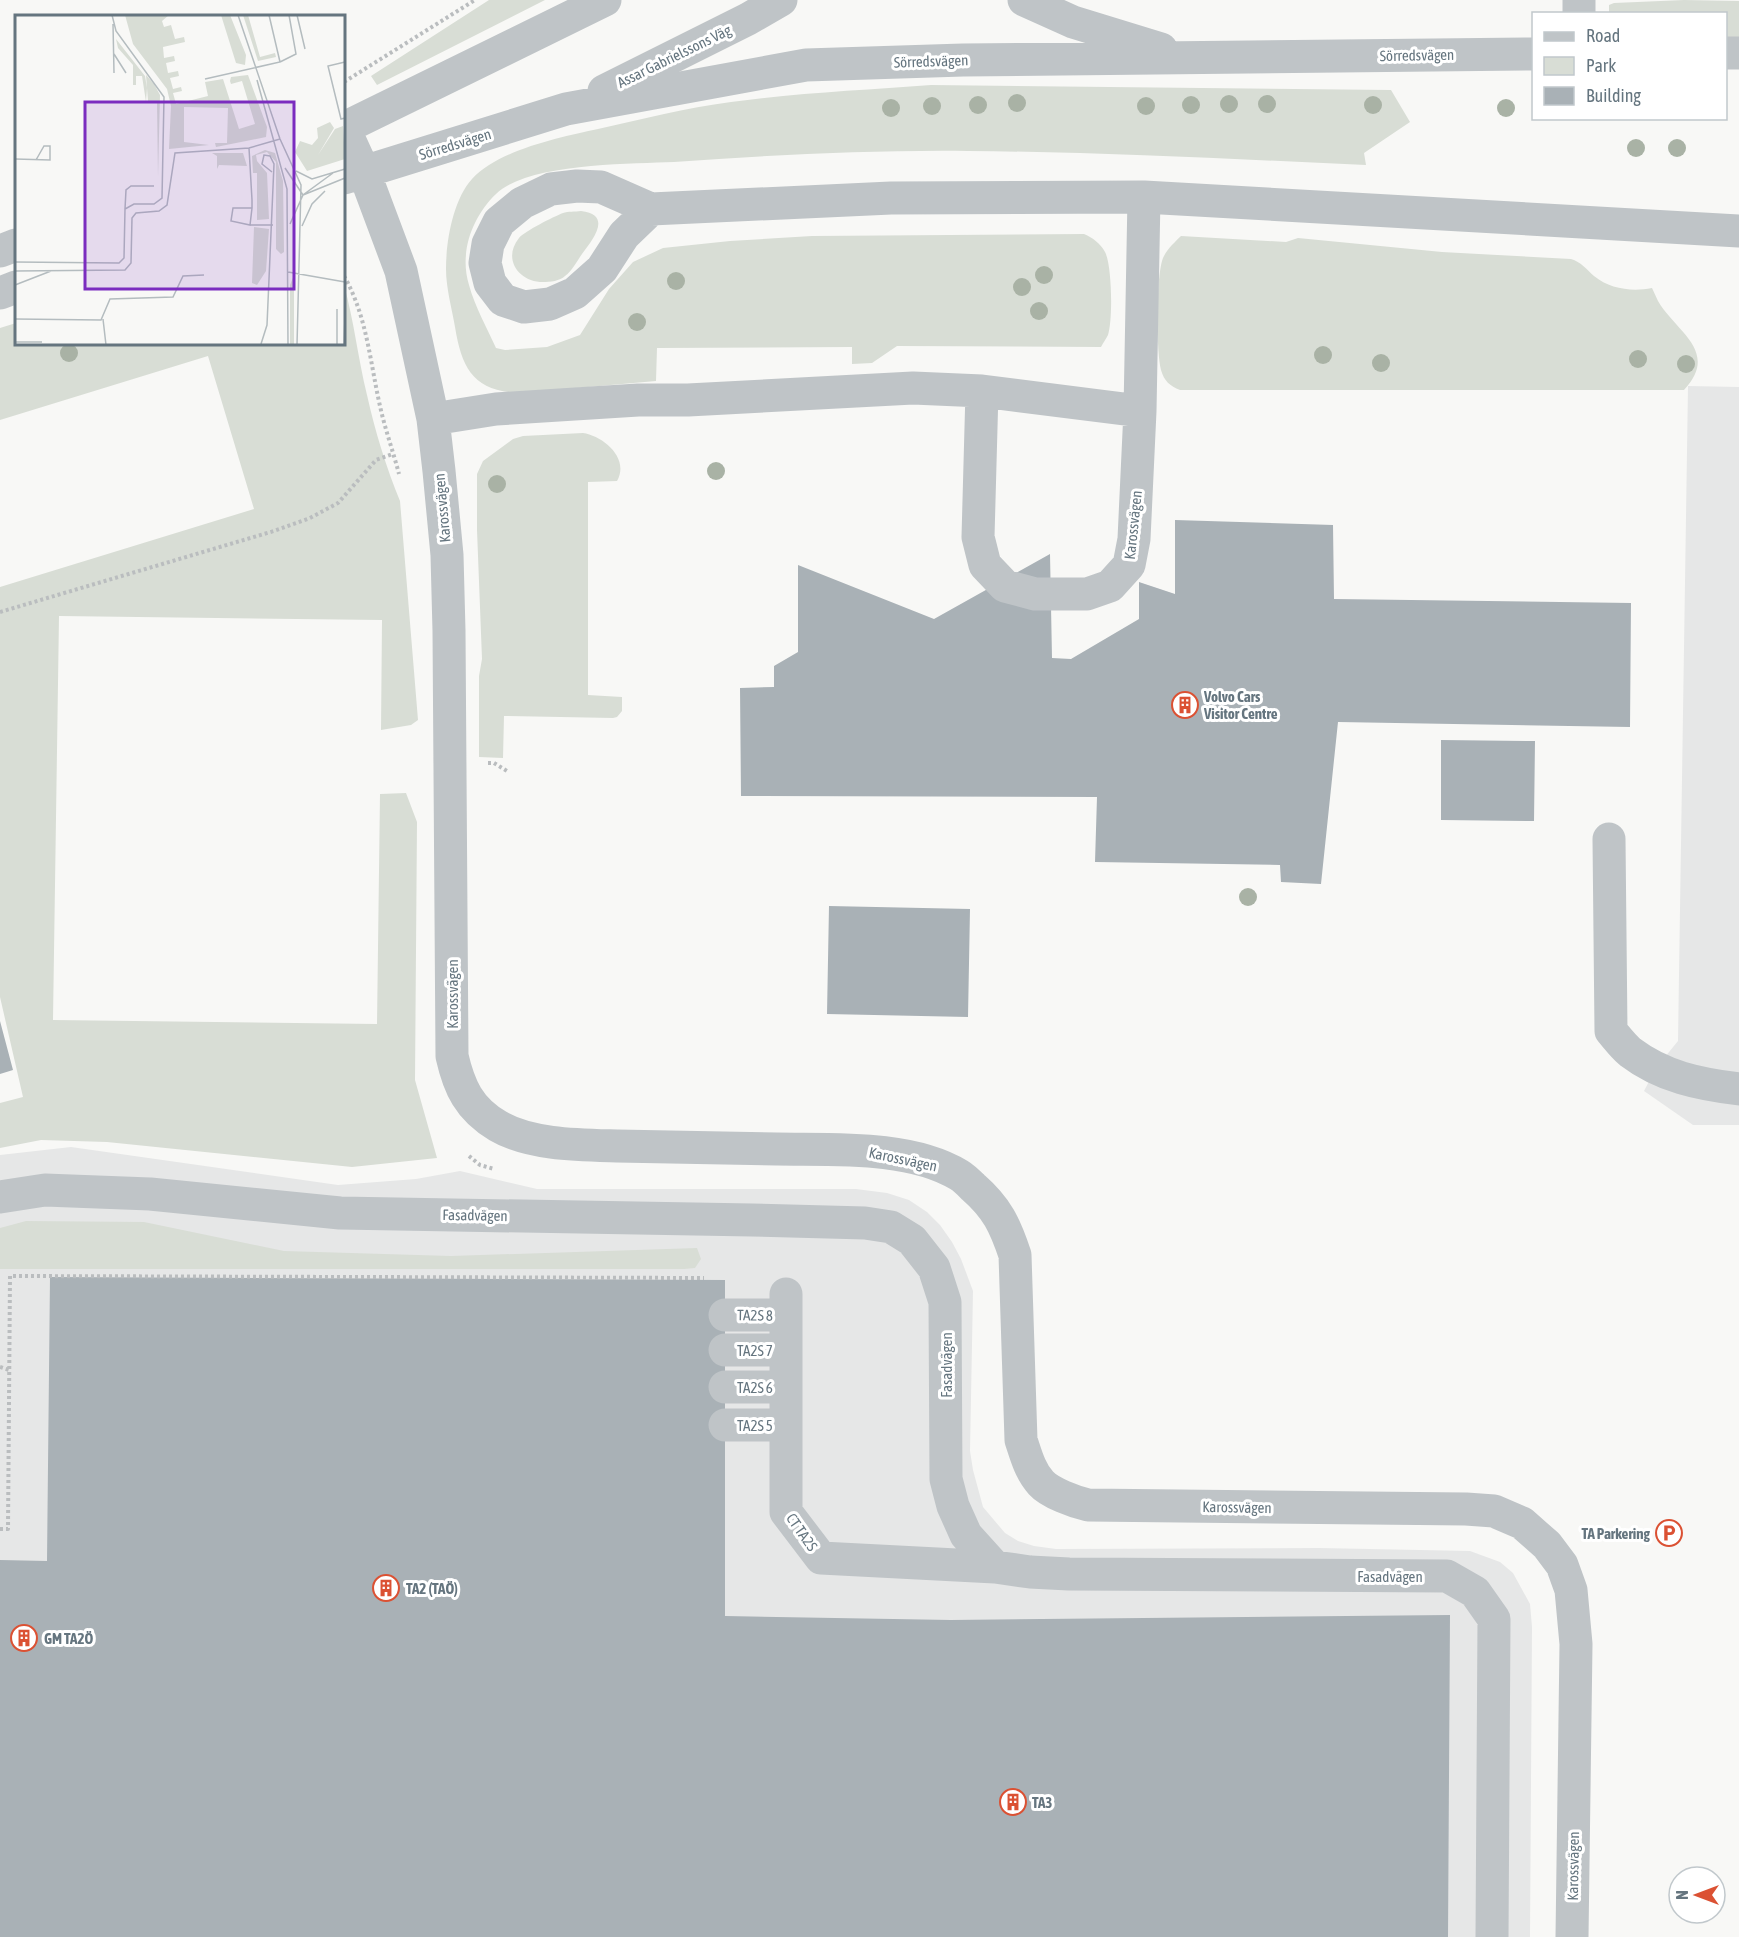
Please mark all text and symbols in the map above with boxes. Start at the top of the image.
legend [1532,12,1727,120]
inset map [15,15,345,345]
street label: Assar Gabrielssons Väg [614,21,734,91]
text: Road [1586,25,1620,46]
street label: Sörredsvägen [1380,46,1454,64]
street label: Sörredsvägen [893,51,969,71]
text: Park [1586,55,1616,76]
text: Building [1586,85,1641,106]
street label: Sörredsvägen [417,125,493,163]
street label: Karossvägen [431,473,453,543]
street label: Karossvägen [1121,490,1145,560]
place label: Volvo Cars Visitor Centre [1203,688,1278,722]
building icon: Volvo Cars Visitor Centre [1170,690,1200,720]
street label: Karossvägen [444,959,461,1029]
street label: Karossvägen [867,1143,939,1175]
street label: Fasadvägen [442,1206,508,1224]
street label: TA2S 8 [737,1306,773,1324]
street label: Fasadvägen [938,1332,955,1398]
street label: TA2S 7 [737,1342,773,1359]
street label: TA2S 6 [737,1379,773,1396]
street label: TA2S 5 [737,1417,773,1434]
street label: Karossvägen [1202,1498,1272,1516]
street label: CT TA2S [783,1510,821,1554]
parking icon: TA Parkering [1654,1518,1684,1548]
place label: TA Parkering [1581,1525,1651,1542]
street label: Fasadvägen [1357,1568,1423,1585]
building icon: TA2 (TAÖ) [371,1573,401,1603]
place label: TA2 (TAÖ) [406,1580,458,1597]
building icon: GM TA2Ö [9,1623,39,1653]
place label: GM TA2Ö [44,1630,93,1647]
building icon: TA3 [998,1787,1028,1817]
place label: TA3 [1032,1794,1052,1811]
street label: Karossvägen [1564,1831,1582,1901]
north arrow [1667,1865,1727,1925]
text: N [1673,1890,1691,1900]

